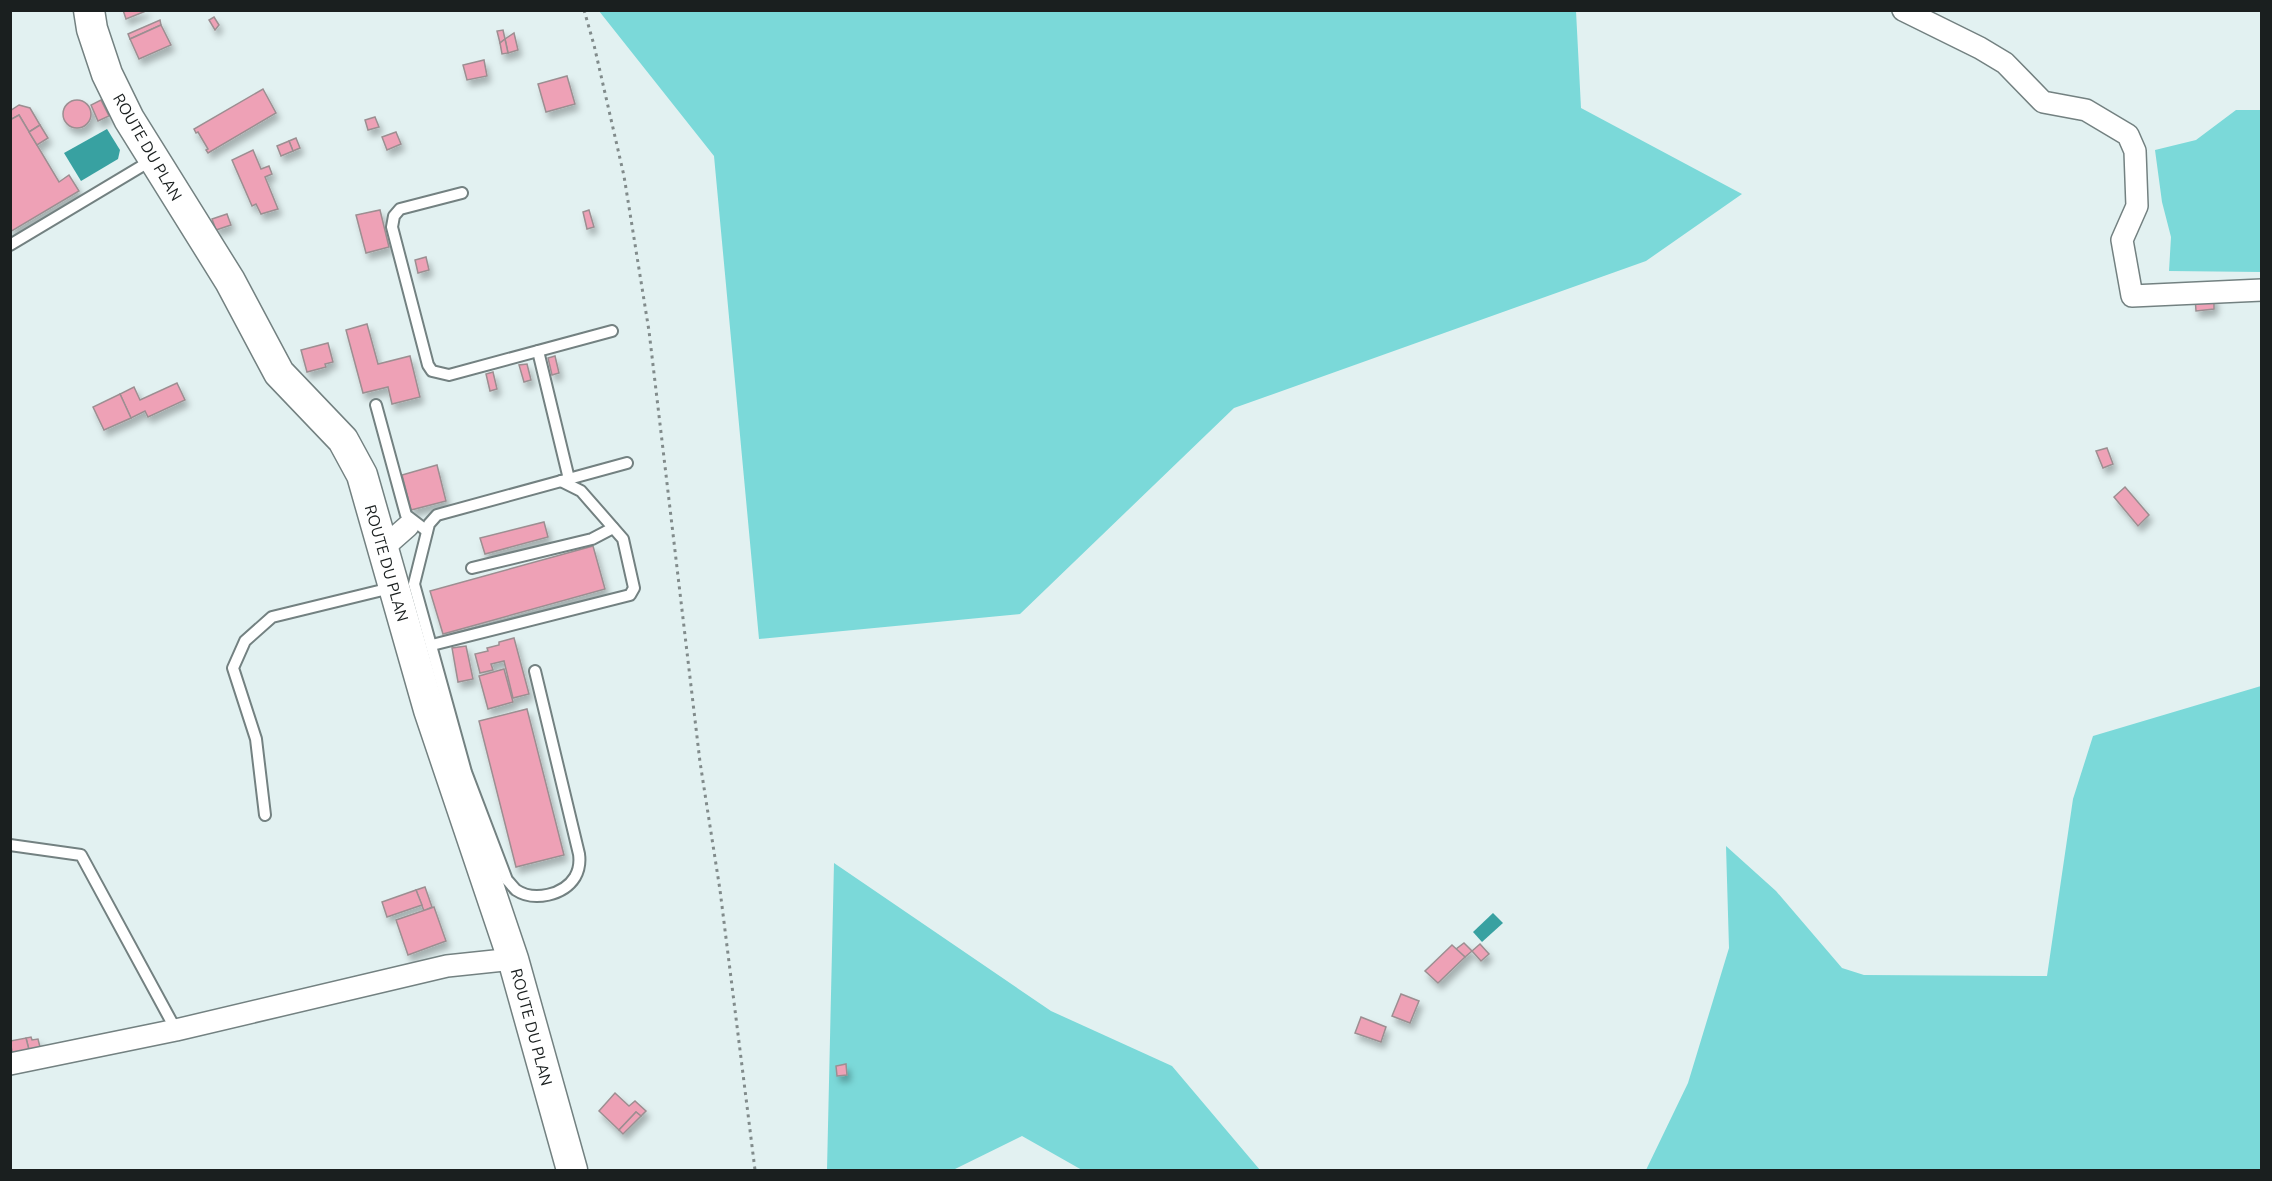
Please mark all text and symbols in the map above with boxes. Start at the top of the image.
street label: ROUTE DU PLAN [110,90,186,204]
street label: ROUTE DU PLAN [362,502,412,624]
street label: ROUTE DU PLAN [508,966,556,1088]

